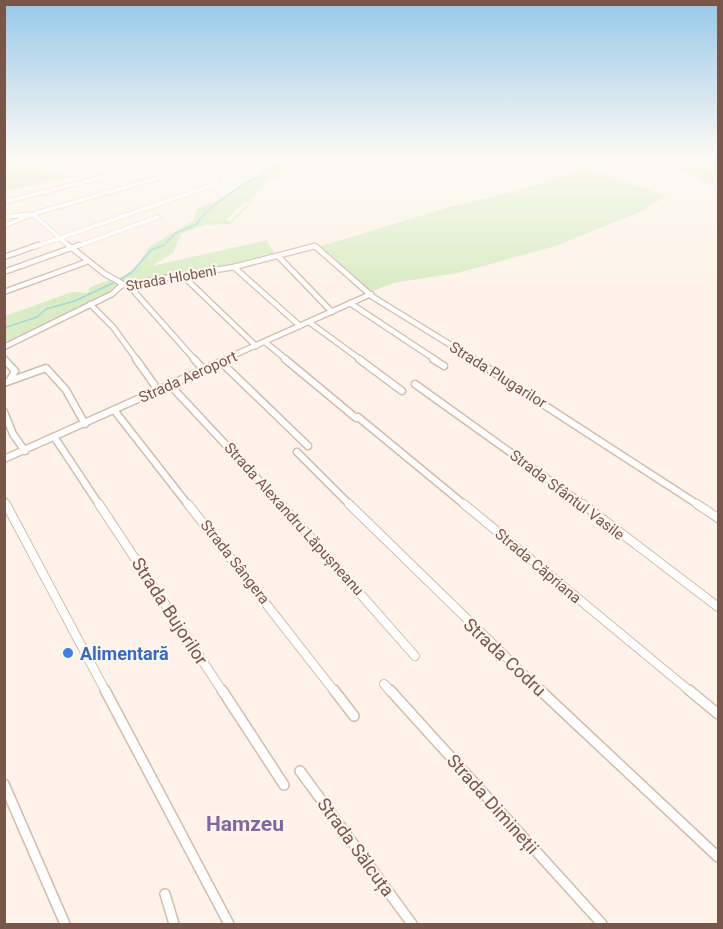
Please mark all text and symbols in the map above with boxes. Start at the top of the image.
street label: Strada Hlobeni [124,262,218,294]
street label: Strada Plugarilor [446,338,550,412]
street label: Strada Aeroport [136,347,240,407]
street label: Strada Alexandru Lăpușneanu [221,439,367,599]
street label: Strada Sfântul Vasile [506,446,628,544]
street label: Strada Sângera [197,516,273,608]
street label: Strada Căpriana [491,525,585,607]
street label: Strada Bujorilor [128,554,212,668]
street label: Strada Codru [460,614,550,700]
place label: Alimentară [80,643,169,664]
marker: Alimentară [61,646,75,660]
street label: Strada Dimineții [442,750,543,859]
street label: Strada Sălcuța [312,794,399,901]
district label: Hamzeu [206,812,284,836]

